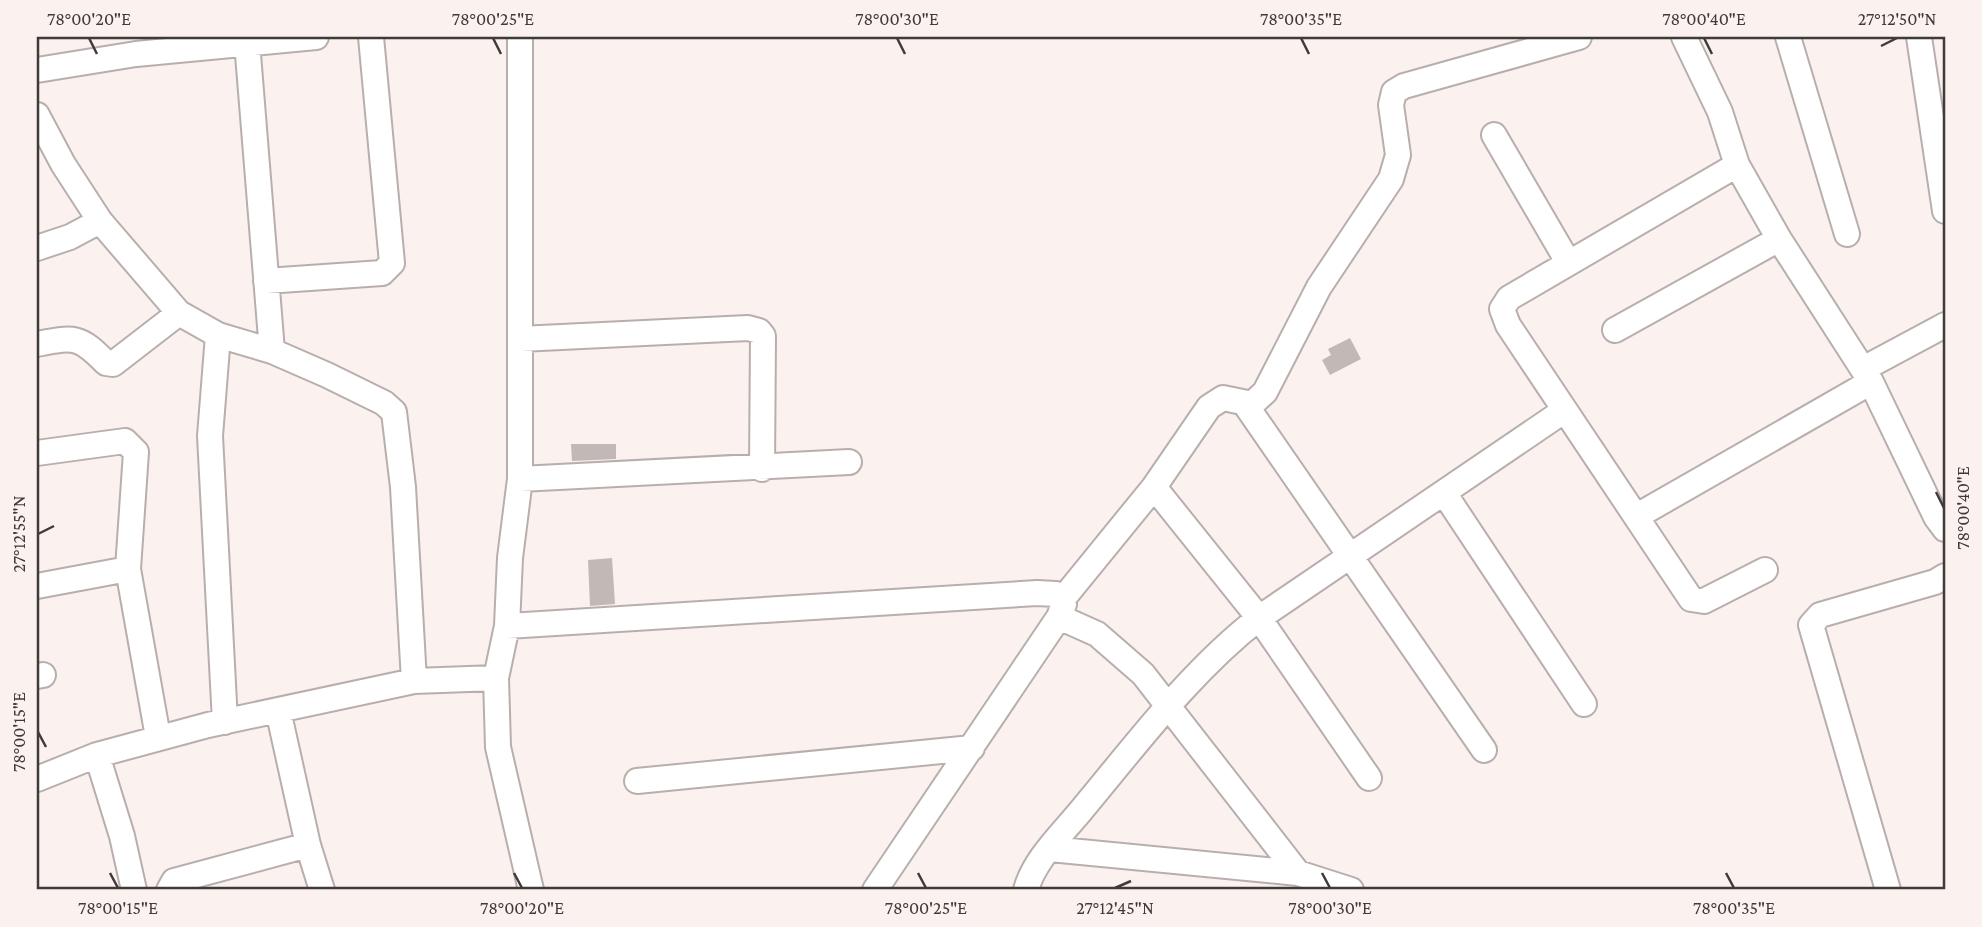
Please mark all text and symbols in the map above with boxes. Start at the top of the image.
text: 78°00'20"E [47,9,131,29]
text: 78°00'25"E [452,9,534,29]
text: 78°00'30"E [855,9,939,29]
text: 78°00'35"E [1260,9,1342,29]
text: 78°00'40"E [1662,9,1746,29]
text: 27°12'50"N [1858,9,1937,29]
text: 78°00'40"E [1953,466,1973,550]
text: 27°12'55"N [9,495,29,573]
text: 78°00'15"E [9,692,29,772]
text: 78°00'15"E [78,898,158,918]
text: 78°00'20"E [480,898,564,918]
text: 78°00'25"E [885,898,967,918]
text: 27°12'45"N [1076,898,1154,918]
text: 78°00'30"E [1288,898,1372,918]
text: 78°00'35"E [1693,898,1775,918]

